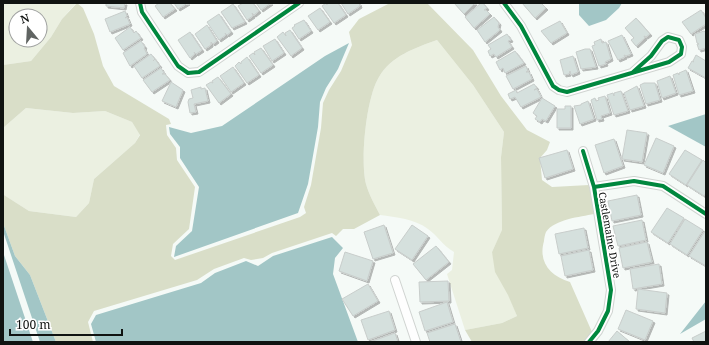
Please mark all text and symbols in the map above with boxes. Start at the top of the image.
north arrow [8,8,48,48]
text: N [18,9,32,26]
street label: Castlemaine Drive [596,191,624,279]
scale bar [10,311,122,337]
text: 100 m [16,316,51,333]

